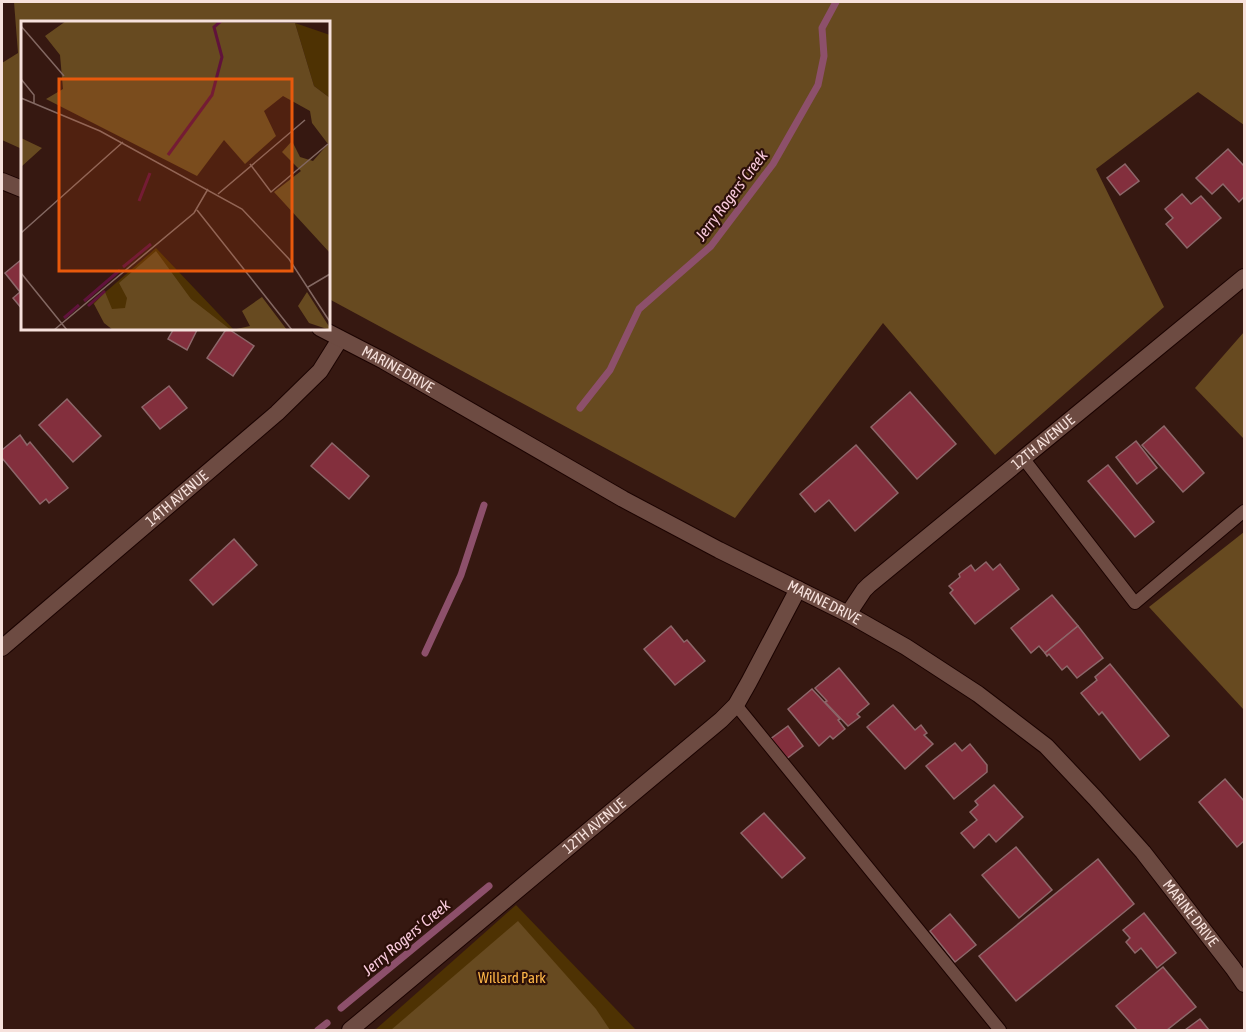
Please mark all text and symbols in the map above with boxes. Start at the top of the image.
inset map [21,21,330,330]
water label: Jerry Rogers' Creek [691,146,772,245]
street label: MARINE DRIVE [359,342,437,396]
street label: 12TH AVENUE [1008,411,1078,473]
street label: 14TH AVENUE [142,467,212,529]
street label: MARINE DRIVE [785,576,864,628]
street label: 12TH AVENUE [559,794,629,857]
street label: MARINE DRIVE [1160,876,1222,950]
water label: Jerry Rogers' Creek [358,895,455,980]
park label: Willard Park [478,969,546,986]

